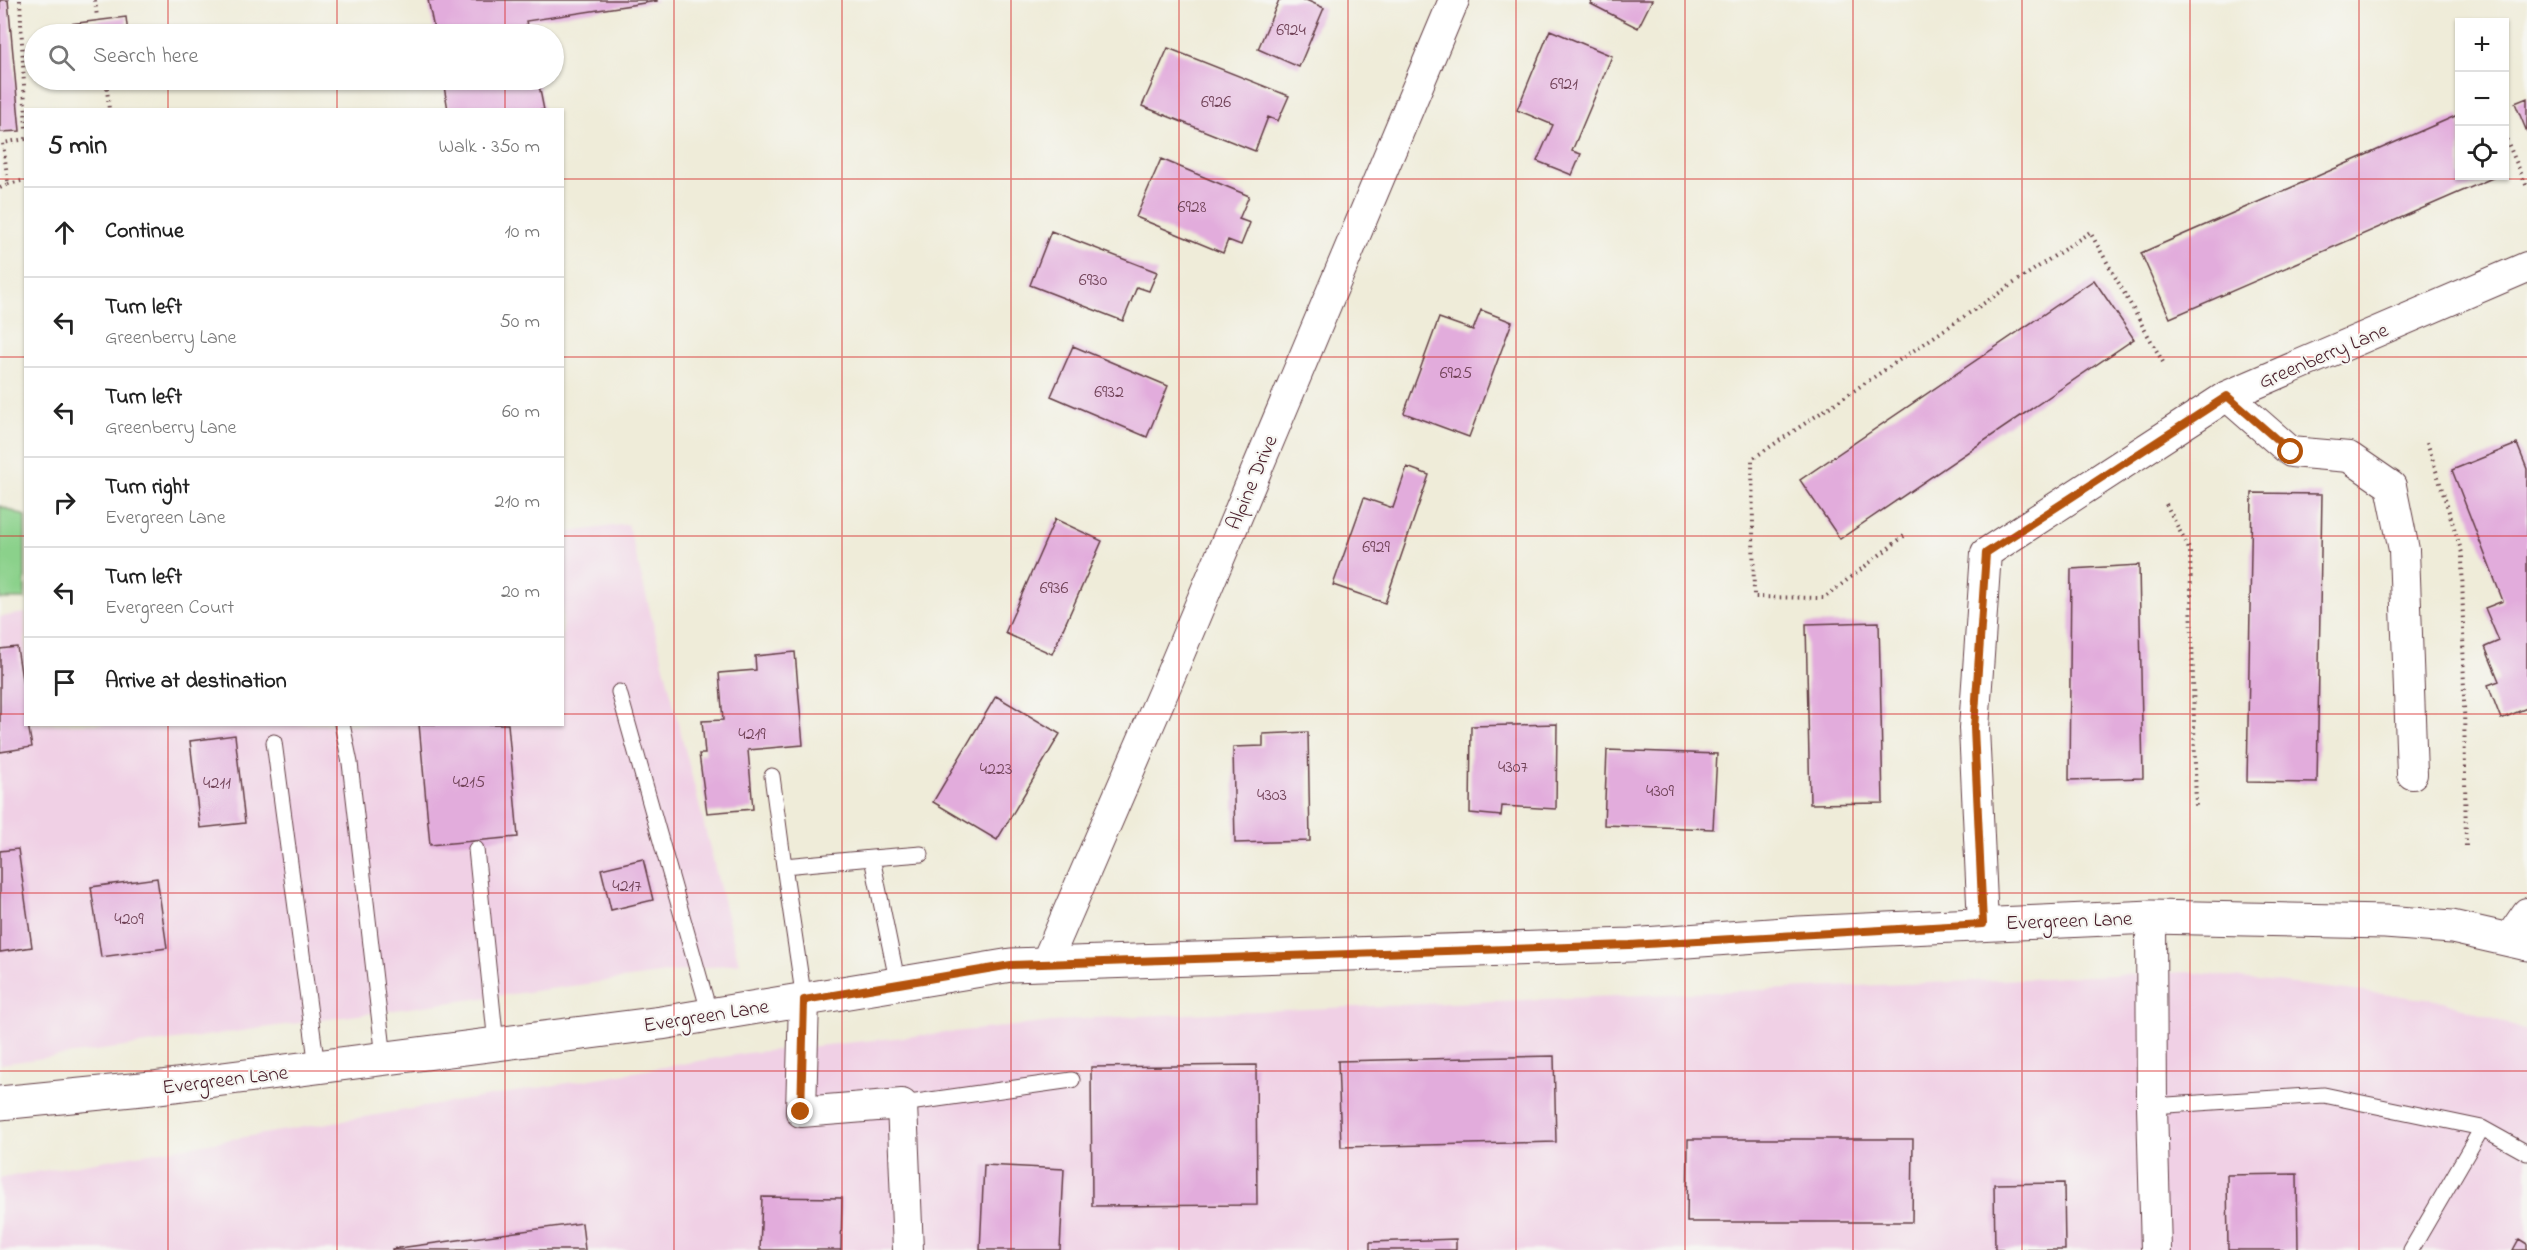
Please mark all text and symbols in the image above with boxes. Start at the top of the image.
house number: 6924 [1276,18,1306,44]
map controls [2455,18,2509,180]
button: + [2455,18,2509,72]
search box [24,24,564,90]
icon: search [45,41,78,74]
text: Search here [93,41,198,73]
house number: 6921 [1550,72,1578,98]
button: − [2455,72,2509,126]
house number: 6926 [1201,90,1231,116]
button: locate [2455,126,2509,180]
text: 5 min [48,128,107,166]
text: Walk · 350 m [438,133,540,162]
house number: 6928 [1177,195,1207,221]
icon: ahead [48,216,81,249]
text: Continue [105,216,184,248]
text: 10 m [504,218,540,247]
house number: 6930 [1079,268,1107,294]
text: Turn left [105,292,182,324]
icon: left [48,306,81,339]
text: 50 m [499,308,540,337]
street label: Greenberry Lane [2254,316,2395,399]
text: Greenberry Lane [105,324,237,353]
house number: 6925 [1440,361,1472,387]
house number: 6932 [1094,380,1124,406]
text: Turn left [105,382,182,414]
icon: left [48,396,81,429]
text: 60 m [502,398,540,427]
text: Greenberry Lane [105,414,237,443]
street label: Alpine Drive [1219,430,1287,535]
route start [2277,438,2303,464]
text: Turn right [105,472,190,504]
icon: right [48,486,81,519]
text: 210 m [495,488,540,517]
text: Evergreen Lane [105,504,226,533]
house number: 6929 [1362,535,1390,561]
text: Turn left [105,562,182,594]
icon: left [48,576,81,609]
house number: 6936 [1040,576,1068,602]
text: 20 m [501,578,540,607]
text: Evergreen Court [105,594,234,623]
icon: arrive [48,666,81,699]
text: Arrive at destination [105,666,287,698]
house number: 4219 [738,722,766,748]
house number: 4307 [1498,755,1529,781]
house number: 4223 [980,757,1012,783]
house number: 4215 [453,770,485,796]
house number: 4211 [203,771,231,797]
house number: 4309 [1646,779,1675,805]
house number: 4303 [1257,783,1287,809]
house number: 4217 [612,874,642,900]
street label: Evergreen Lane [2005,905,2134,941]
house number: 4209 [114,907,144,933]
street label: Evergreen Lane [641,992,772,1044]
street label: Evergreen Lane [161,1058,291,1106]
route end [787,1098,813,1124]

